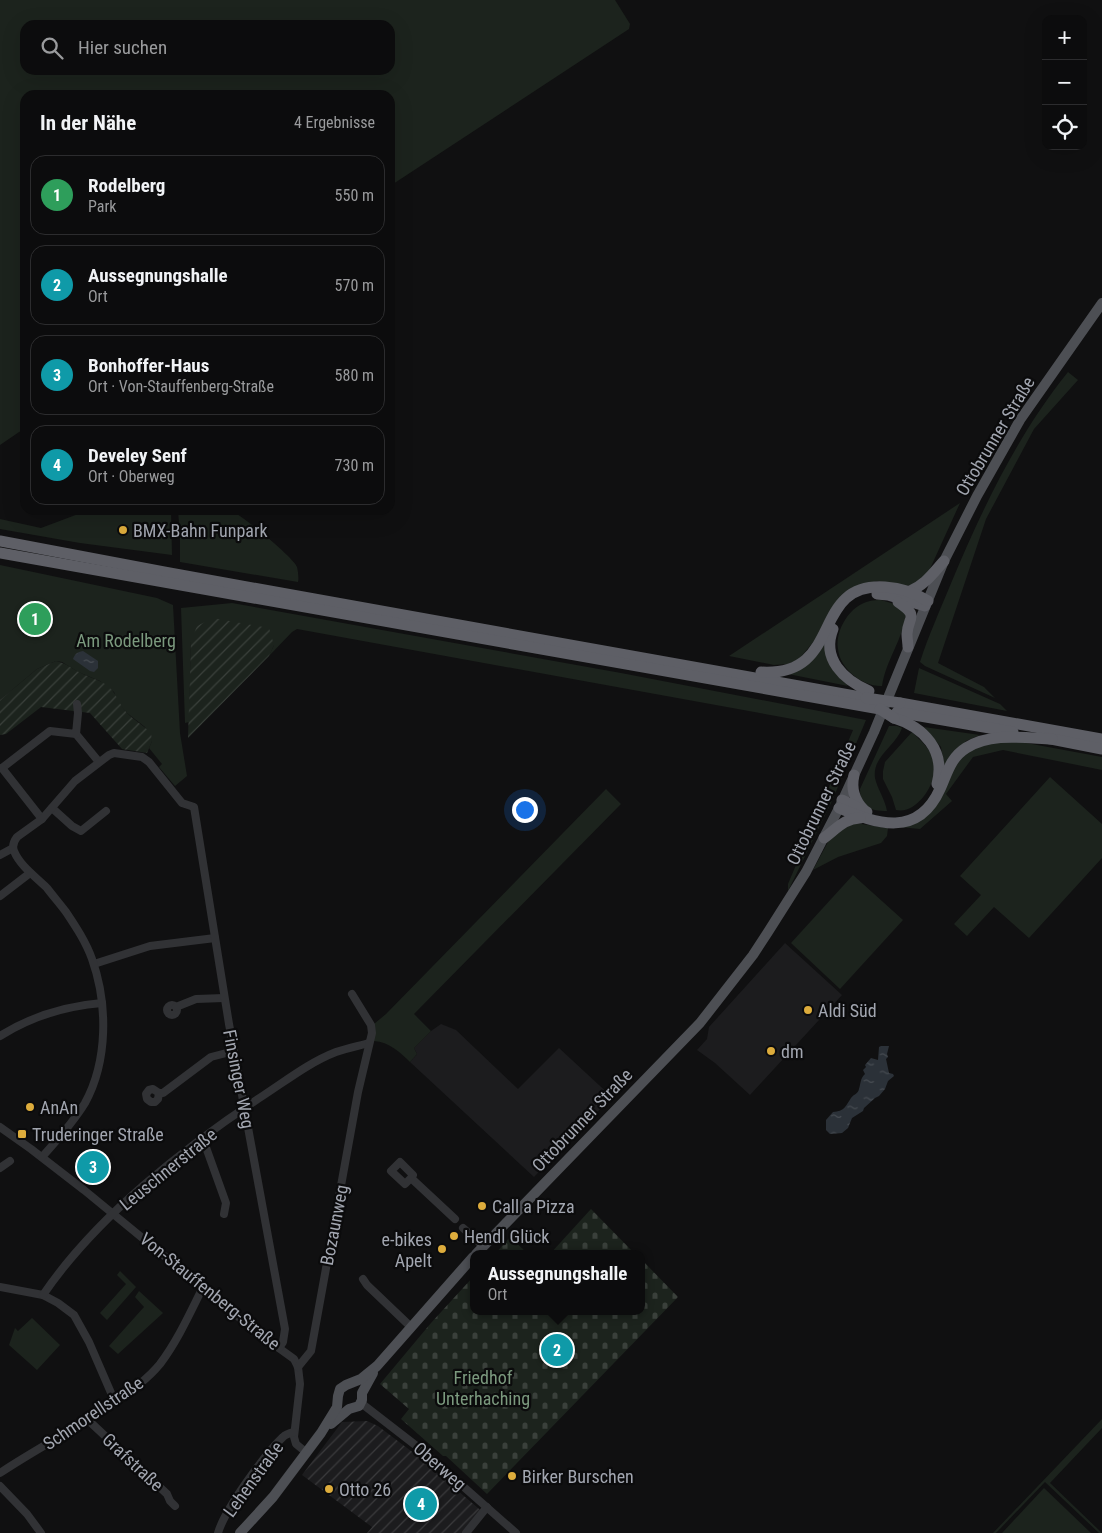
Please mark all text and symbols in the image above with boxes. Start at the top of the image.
map controls [1042,15,1087,150]
button: + [1042,15,1087,60]
search box [20,20,395,75]
icon: search [38,34,66,62]
text: Hier suchen [78,36,167,59]
button: − [1042,60,1087,105]
button: locate [1042,105,1087,150]
text: In der Nähe [40,111,136,135]
text: 4 Ergebnisse [294,113,375,132]
text: Rodelberg [88,174,165,197]
text: 1 [53,186,61,205]
text: 550 m [335,186,374,205]
text: Park [88,197,117,216]
text: Aussegnungshalle [88,264,228,287]
text: 2 [53,276,61,295]
text: 570 m [335,276,374,295]
text: Ort [88,287,108,306]
text: Bonhoffer-Haus [88,354,209,377]
text: 3 [53,366,61,385]
text: 580 m [335,366,374,385]
street label: Ottobrunner Straße [951,373,1039,499]
text: Ort · Von-Stauffenberg-Straße [88,377,274,396]
text: Develey Senf [88,444,187,467]
text: 4 [53,456,61,475]
text: 730 m [335,456,374,475]
text: Ort · Oberweg [88,467,175,486]
place label: BMX-Bahn Funpark [133,520,268,541]
marker: BMX-Bahn Funpark [117,524,129,536]
pin: 1 [19,600,51,638]
park label: Am Rodelberg [76,630,176,651]
street label: Ottobrunner Straße [782,738,860,868]
your location [512,797,538,823]
place label: Aldi Süd [818,1000,877,1021]
marker: Aldi Süd [802,1004,814,1016]
street label: Finsinger Weg [219,1028,259,1130]
place label: dm [781,1041,803,1062]
marker: dm [765,1045,777,1057]
street label: Ottobrunner Straße [528,1064,636,1176]
place label: AnAn [40,1097,78,1118]
marker: AnAn [24,1101,36,1113]
street label: Leuschnerstraße [115,1123,221,1215]
place label: Truderinger Straße [32,1124,164,1145]
marker: Truderinger Straße [16,1128,28,1140]
pin: 3 [77,1148,109,1186]
street label: Bozaunweg [316,1183,352,1267]
place label: Call a Pizza [492,1196,575,1217]
marker: Call a Pizza [476,1200,488,1212]
place label: Hendl Glück [464,1226,549,1247]
street label: Von-Stauffenberg-Straße [136,1228,284,1354]
place label: e-bikes Apelt [382,1229,432,1271]
marker: Hendl Glück [448,1230,460,1242]
marker: e-bikes Apelt [436,1243,448,1255]
popup [470,1250,645,1315]
text: Aussegnungshalle [488,1262,627,1285]
text: Ort [488,1285,507,1304]
pin: 2 [541,1331,573,1369]
park label: Friedhof Unterhaching [436,1367,530,1409]
street label: Schmorellstraße [39,1372,147,1454]
street label: Grafstraße [98,1429,168,1495]
street label: Lehenstraße [219,1437,287,1521]
street label: Oberweg [409,1437,471,1495]
place label: Birker Burschen [522,1466,634,1487]
marker: Birker Burschen [506,1470,518,1482]
place label: Otto 26 [339,1479,391,1500]
marker: Otto 26 [323,1483,335,1495]
pin: 4 [405,1485,437,1523]

